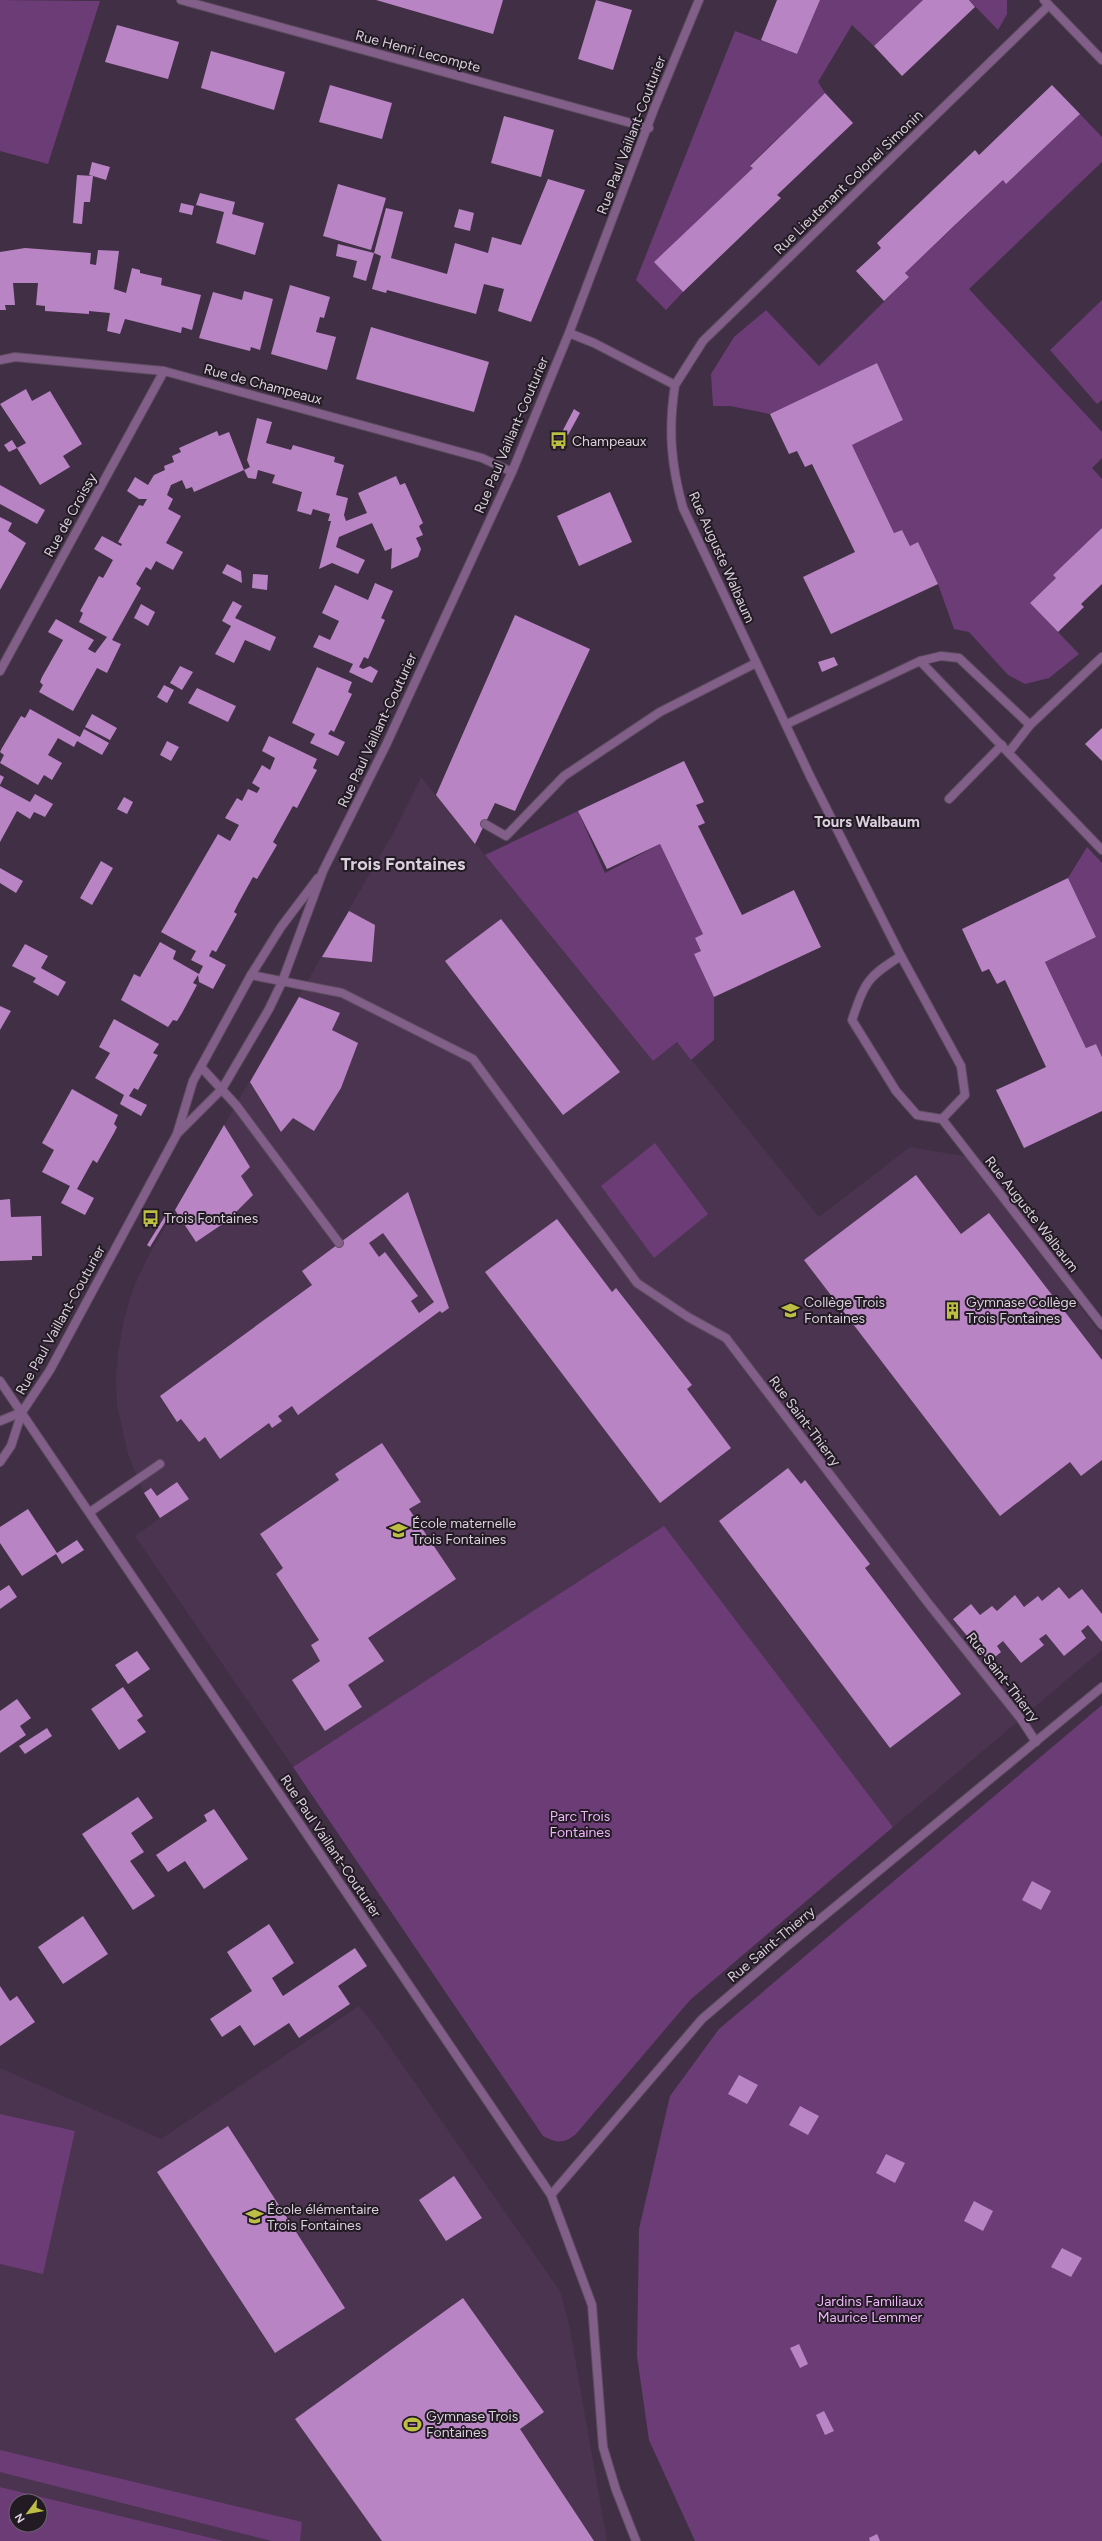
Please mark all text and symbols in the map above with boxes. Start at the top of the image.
street label: Rue Henri Lecompte [353,27,483,76]
street label: Rue Paul Vaillant-Couturier [593,53,670,217]
street label: Rue Lieutenant Colonel Simonin [770,107,926,258]
street label: Rue Paul Vaillant-Couturier [471,354,552,516]
street label: Rue de Champeaux [202,361,324,409]
bus stop icon: Champeaux [549,431,569,451]
place label: Champeaux [572,433,647,450]
street label: Rue de Croissy [40,470,101,560]
street label: Rue Auguste Walbaum [685,489,758,626]
street label: Rue Paul Vaillant-Couturier [334,650,421,810]
district label: Tours Walbaum [814,813,920,831]
district label: Trois Fontaines [341,853,466,875]
street label: Rue Auguste Walbaum [981,1153,1082,1276]
bus stop icon: Trois Fontaines [141,1208,161,1228]
place label: Trois Fontaines [164,1210,258,1227]
street label: Rue Paul Vaillant-Couturier [12,1242,109,1398]
place label: Collège Trois Fontaines [804,1294,885,1327]
place label: Gymnase Collège Trois Fontaines [966,1294,1077,1327]
school or university icon: Collège Trois Fontaines [781,1300,801,1320]
building icon: Gymnase Collège Trois Fontaines [943,1300,963,1320]
street label: Rue Saint-Thierry [765,1373,845,1470]
place label: École maternelle Trois Fontaines [412,1515,516,1548]
school or university icon: École maternelle Trois Fontaines [389,1521,409,1541]
street label: Rue Saint-Thierry [962,1629,1043,1726]
street label: Rue Paul Vaillant-Couturier [276,1772,385,1921]
park label: Parc Trois Fontaines [549,1808,611,1841]
street label: Rue Saint-Thierry [724,1902,819,1986]
place label: École élémentaire Trois Fontaines [267,2201,379,2234]
school or university icon: École élémentaire Trois Fontaines [244,2207,264,2227]
park label: Jardins Familiaux Maurice Lemmer [817,2293,923,2326]
place label: Gymnase Trois Fontaines [426,2408,518,2441]
sports icon: Gymnase Trois Fontaines [403,2414,423,2434]
north arrow [8,2493,48,2533]
text: N [12,2511,28,2525]

